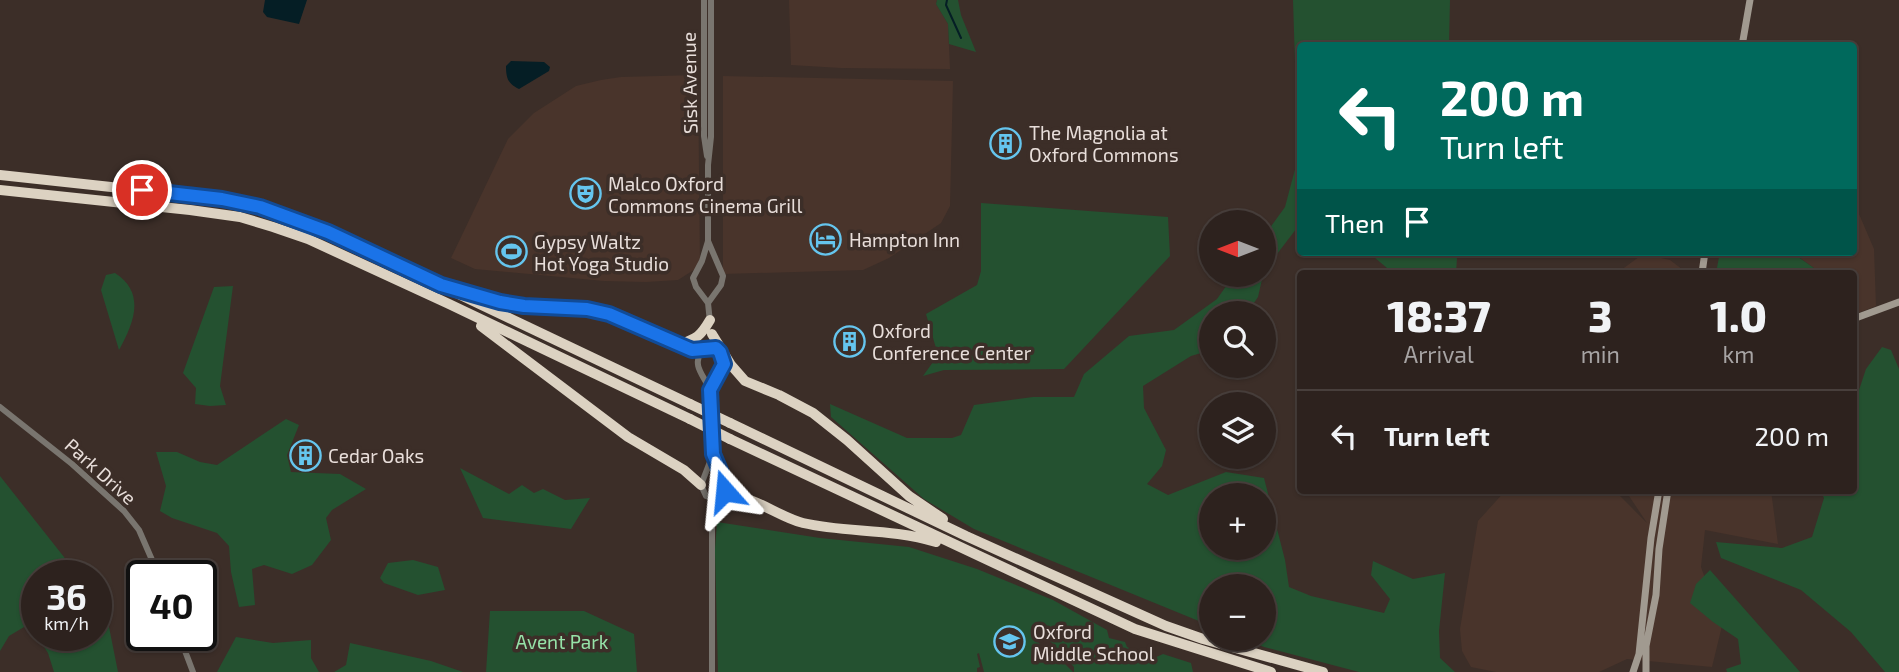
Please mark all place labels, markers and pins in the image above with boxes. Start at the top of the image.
place label: The Magnolia at Oxford Commons [1029,121,1179,166]
building icon: The Magnolia at Oxford Commons [989,126,1023,160]
pin [112,160,172,220]
place label: Malco Oxford Commons Cinema Grill [608,172,803,217]
theatre icon: Malco Oxford Commons Cinema Grill [568,177,602,211]
hotel icon: Hampton Inn [809,222,843,256]
place label: Hampton Inn [849,228,960,251]
place label: Gypsy Waltz Hot Yoga Studio [534,230,669,275]
sports icon: Gypsy Waltz Hot Yoga Studio [494,235,528,269]
place label: Oxford Conference Center [872,319,1032,364]
building icon: Oxford Conference Center [832,324,866,358]
building icon: Cedar Oaks [288,438,322,472]
place label: Cedar Oaks [328,444,424,467]
place label: Oxford Middle School [1033,620,1155,665]
school or university icon: Oxford Middle School [993,625,1027,659]

